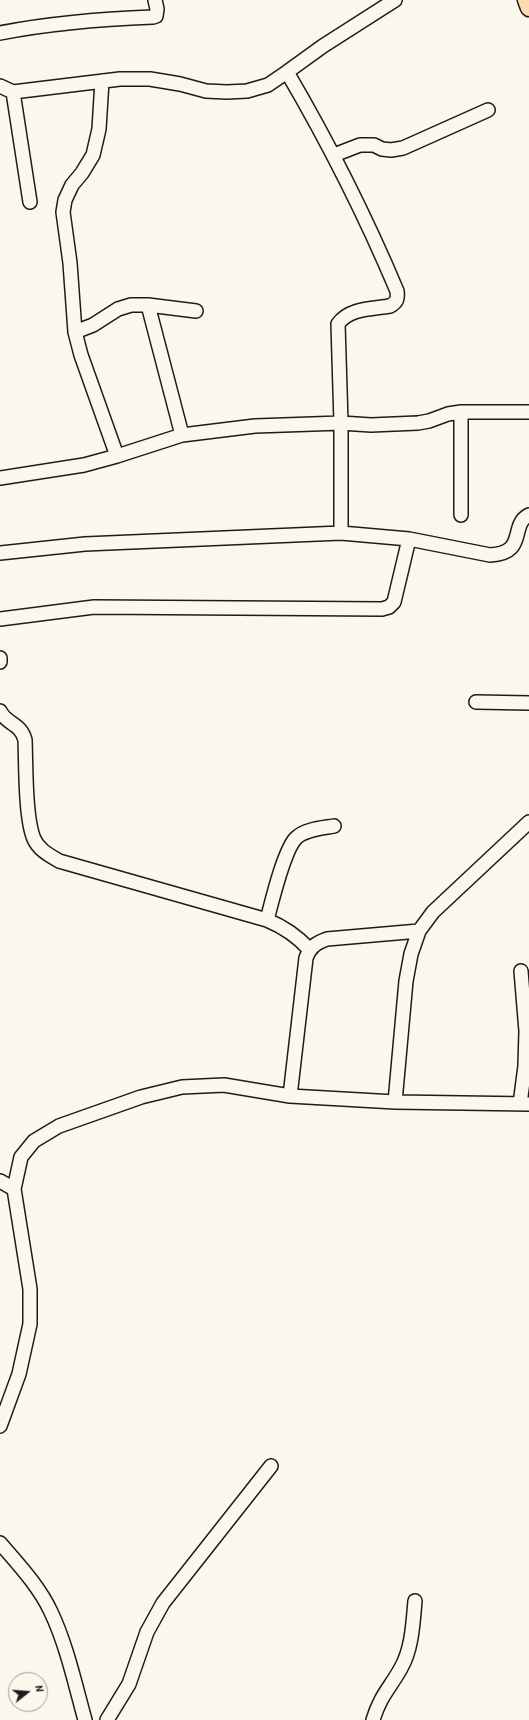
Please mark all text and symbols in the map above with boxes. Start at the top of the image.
north arrow [8,1672,48,1712]
text: N [29,1683,48,1695]

